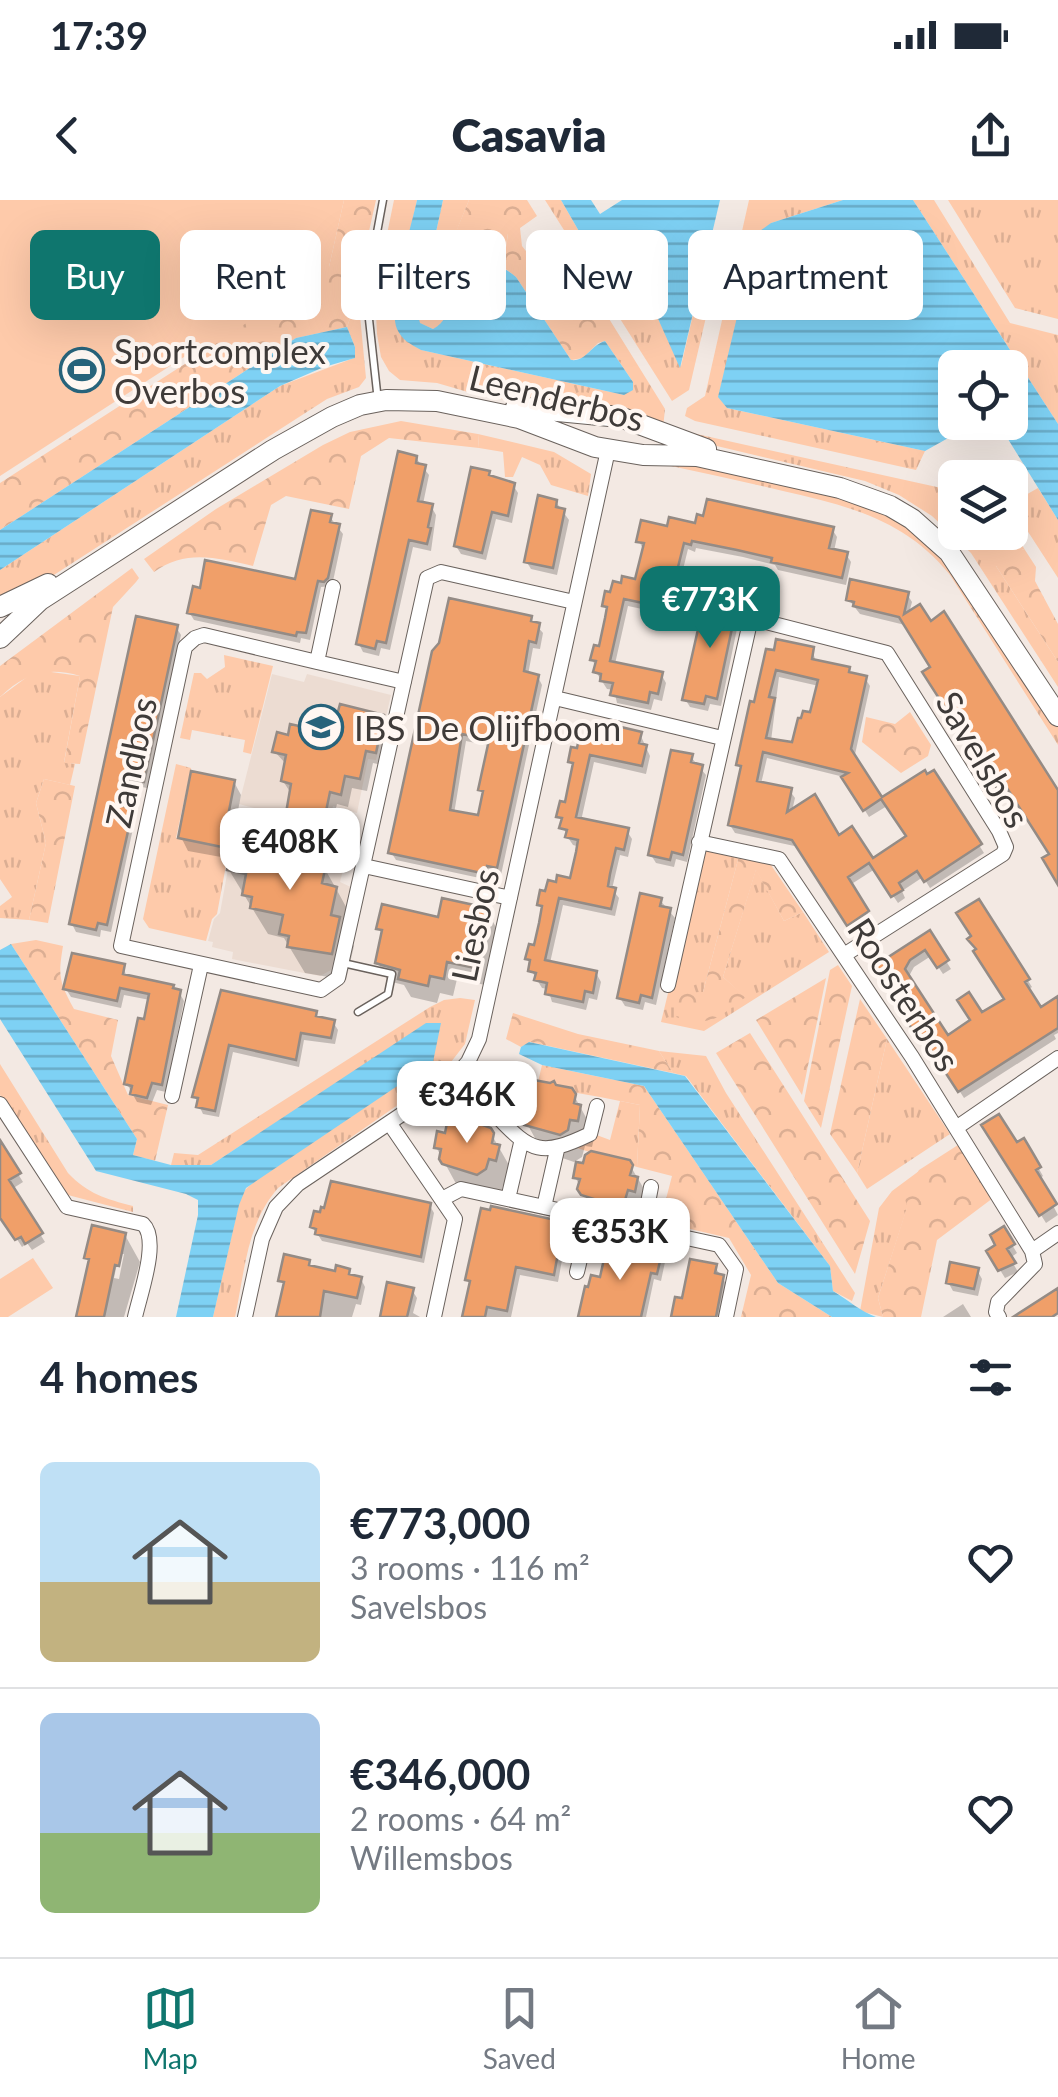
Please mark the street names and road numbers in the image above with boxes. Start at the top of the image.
street label: Leenderbos [465,355,649,439]
street label: Savelsbos [928,684,1040,834]
street label: Zandbos [96,693,164,831]
street label: Liesbos [442,865,506,985]
street label: Roosterbos [840,910,970,1078]

